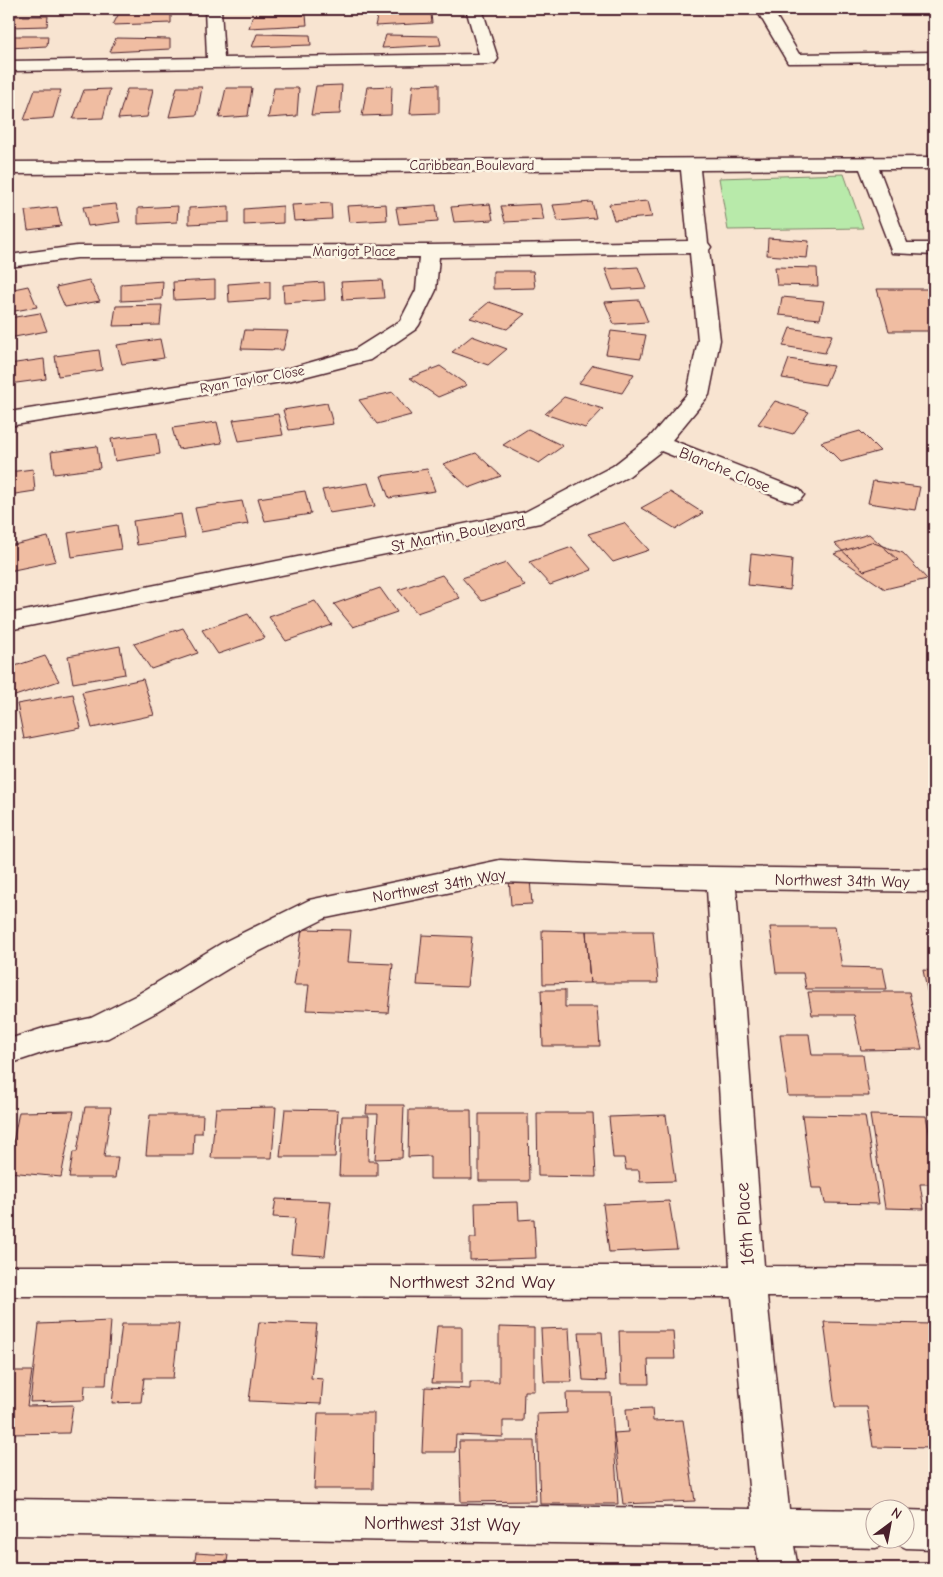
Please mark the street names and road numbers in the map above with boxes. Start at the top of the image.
street label: Caribbean Boulevard [410,157,534,174]
street label: Marigot Place [313,243,395,260]
street label: Ryan Taylor Close [198,362,306,397]
street label: Blanche Close [677,444,773,496]
street label: St Martin Boulevard [390,512,527,556]
street label: Northwest 34th Way [371,865,508,907]
street label: Northwest 34th Way [774,871,910,891]
street label: 16th Place [731,1182,759,1266]
street label: Northwest 32nd Way [389,1271,555,1293]
street label: Northwest 31st Way [364,1512,521,1536]

